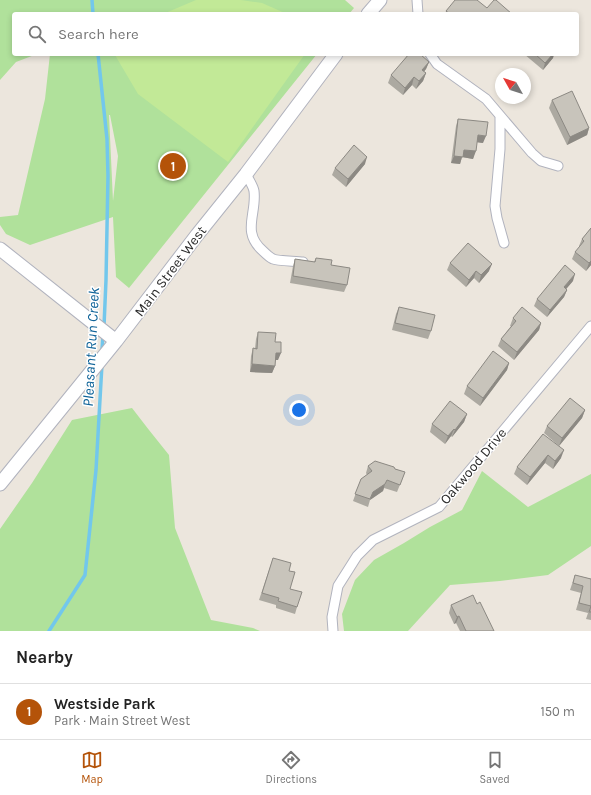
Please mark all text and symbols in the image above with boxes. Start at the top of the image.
search box [12,12,579,56]
icon: search [26,23,48,45]
text: Search here [58,25,139,43]
north arrow [495,68,531,104]
pin: 1 [160,151,186,181]
street label: Main Street West [131,223,210,320]
water label: Pleasant Run Creek [79,286,103,407]
your location [289,400,309,420]
street label: Oakwood Drive [437,425,510,508]
text: Nearby [16,647,73,667]
text: Westside Park [54,695,155,713]
text: 1 [27,704,31,719]
text: 150 m [540,704,575,719]
text: Park · Main Street West [54,713,190,728]
tab: Map [81,749,103,786]
tab: Directions [265,749,317,786]
tab: Saved [479,749,510,786]

